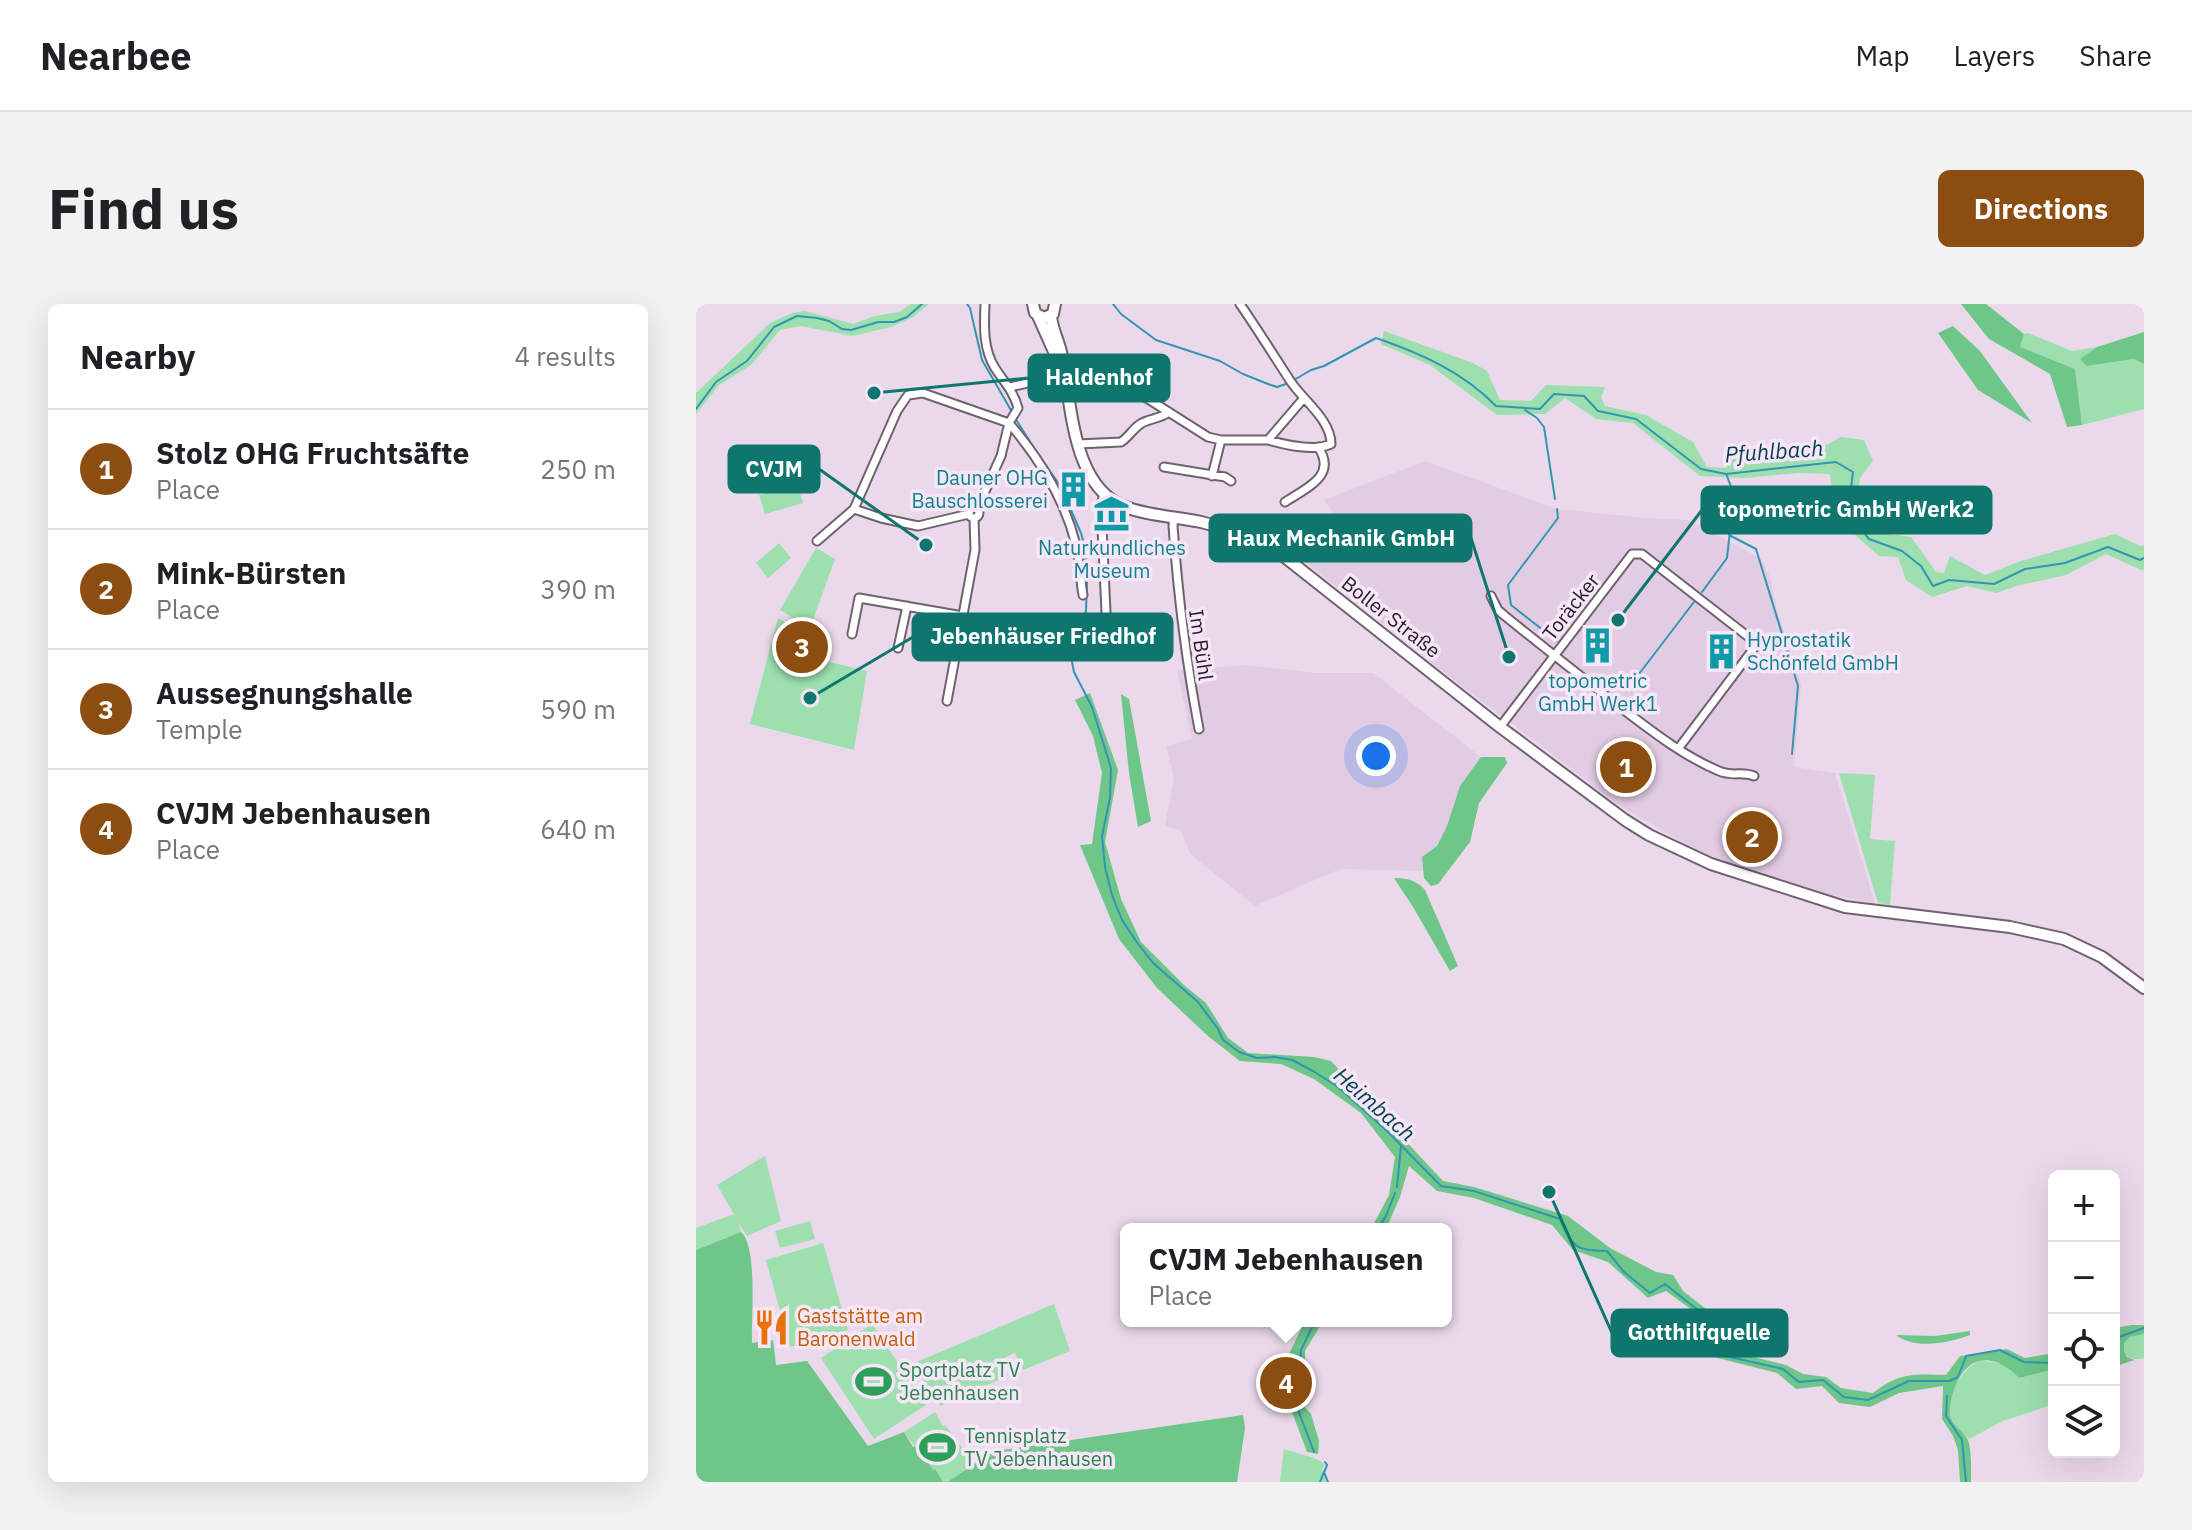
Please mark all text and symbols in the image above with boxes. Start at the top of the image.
text: Nearbee [40,31,192,80]
text: Map [1855,37,1909,74]
text: Layers [1953,37,2035,74]
text: Share [2079,37,2152,74]
button: Directions [1938,170,2144,247]
text: Find us [48,172,239,244]
text: Nearby [80,334,195,378]
text: 4 results [514,339,616,373]
callout: Haldenhof [1029,355,1169,401]
text: Haldenhof [1045,362,1153,391]
text: Stolz OHG Fruchtsäfte [156,433,469,472]
water label: Pfuhlbach [1724,433,1824,468]
callout: CVJM [729,446,819,492]
text: 1 [98,452,114,486]
text: 250 m [540,452,616,486]
text: CVJM [745,454,803,483]
place label: Dauner OHG Bauschlosserei [912,464,1048,514]
building icon: Dauner OHG Bauschlosserei [1055,470,1093,508]
text: Place [156,472,220,506]
callout: topometric GmbH Werk2 [1702,487,1991,533]
museum icon: Naturkundliches Museum [1093,494,1131,532]
text: topometric GmbH Werk2 [1718,494,1974,523]
callout: Haux Mechanik GmbH [1210,515,1471,561]
text: Haux Mechanik GmbH [1227,523,1455,552]
place label: Naturkundliches Museum [1038,534,1186,584]
text: Mink-Bürsten [156,553,346,592]
street label: Toräcker [1536,568,1605,646]
street label: Boller Straße [1336,570,1446,664]
text: 2 [98,572,114,606]
text: 390 m [540,572,616,606]
text: Place [156,592,220,626]
street label: Im Bühl [1183,608,1220,682]
callout: Jebenhäuser Friedhof [913,614,1172,660]
pin: 3 [776,617,828,677]
text: Jebenhäuser Friedhof [930,621,1156,650]
place label: Hyprostatik Schönfeld GmbH [1747,626,1899,676]
building icon: topometric GmbH Werk1 [1579,627,1617,665]
building icon: Hyprostatik Schönfeld GmbH [1702,633,1740,671]
place label: topometric GmbH Werk1 [1538,667,1658,717]
text: Aussegnungshalle [156,673,413,712]
text: 3 [98,692,114,726]
text: 590 m [540,692,616,726]
text: Temple [156,712,243,746]
your location [1356,736,1396,776]
pin: 1 [1600,737,1652,797]
text: CVJM Jebenhausen [156,793,431,832]
pin: 2 [1726,807,1778,867]
text: 4 [98,812,114,846]
text: 640 m [540,812,616,846]
text: Place [156,832,220,866]
water label: Heimbach [1328,1060,1422,1147]
map controls [2048,1170,2120,1458]
button: + [2048,1170,2120,1242]
popup [1120,1223,1452,1327]
text: CVJM Jebenhausen [1148,1239,1424,1278]
button: − [2048,1242,2120,1314]
text: Place [1148,1278,1212,1312]
place label: Gaststätte am Baronenwald [797,1302,923,1352]
restaurant icon: Gaststätte am Baronenwald [752,1309,790,1347]
callout: Gotthilfquelle [1612,1310,1787,1356]
button: locate [2048,1314,2120,1386]
text: Gotthilfquelle [1627,1317,1771,1346]
pin: 4 [1260,1353,1312,1413]
place label: Sportplatz TV Jebenhausen [899,1356,1020,1406]
sports icon: Sportplatz TV Jebenhausen [854,1363,892,1401]
button: layers [2048,1386,2120,1458]
place label: Tennisplatz TV Jebenhausen [964,1422,1113,1472]
sports icon: Tennisplatz TV Jebenhausen [919,1428,957,1466]

